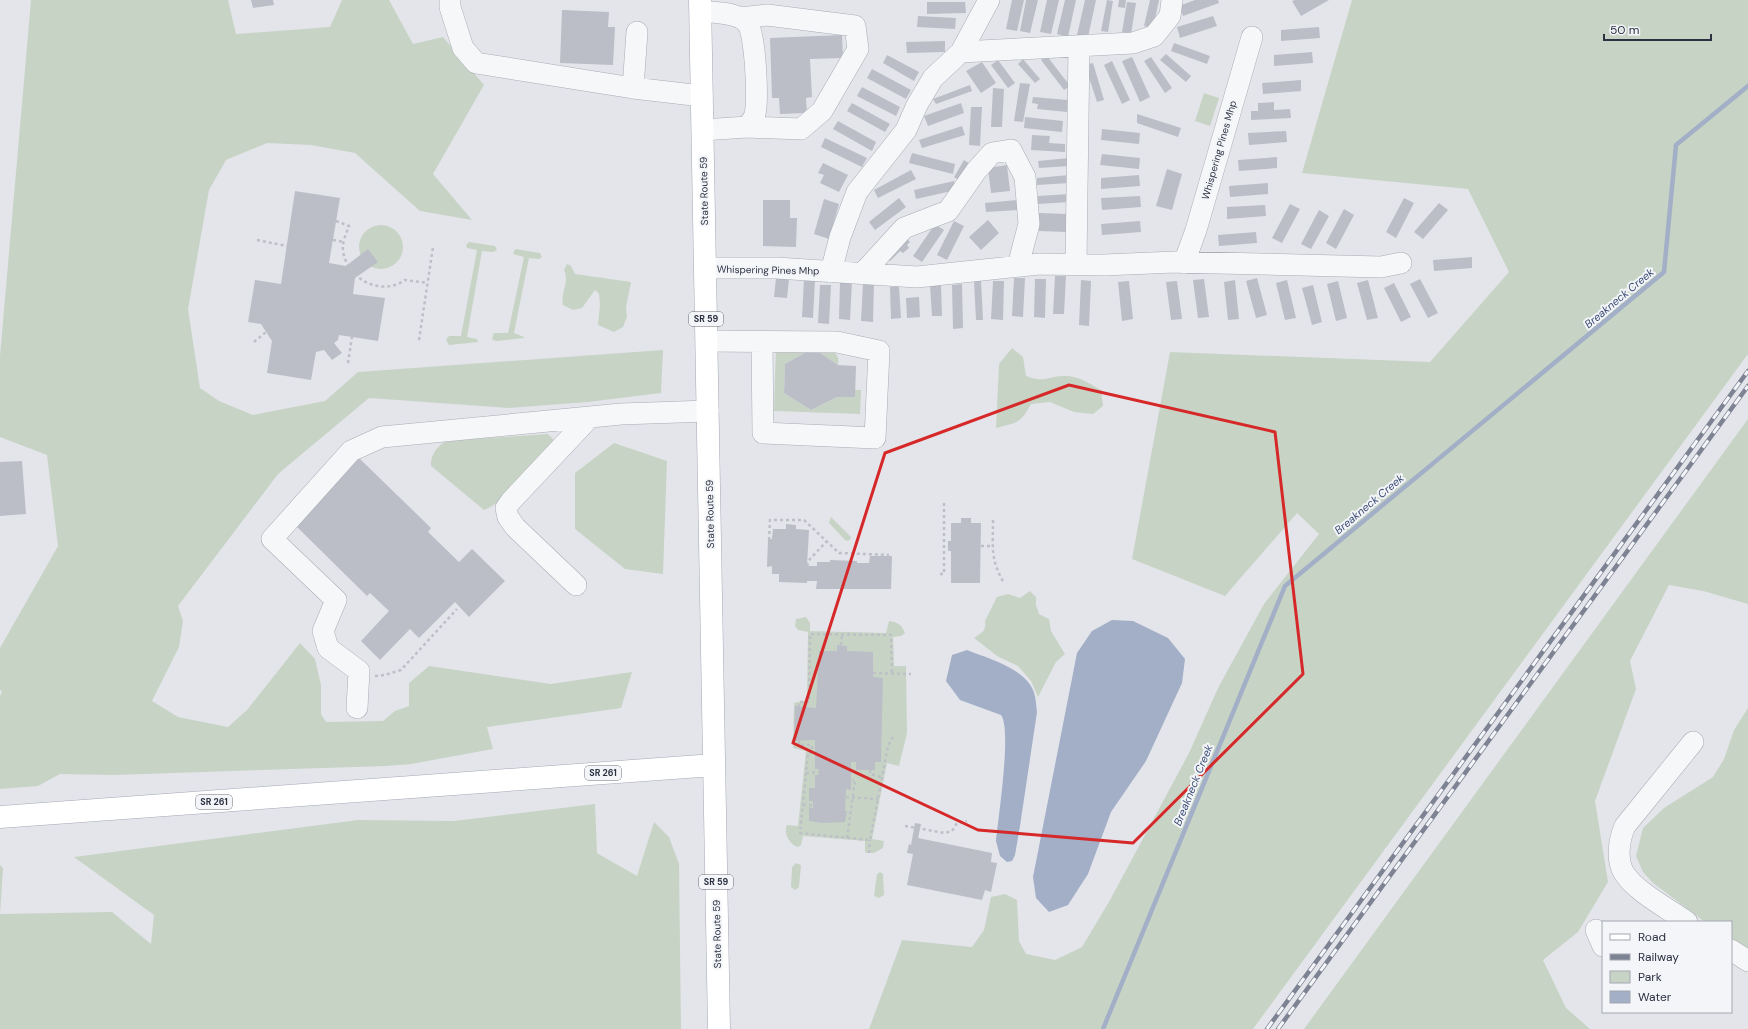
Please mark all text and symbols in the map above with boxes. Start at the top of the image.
scale bar [1604,16,1711,42]
text: 50 m [1610,22,1639,38]
street label: Whispering Pines Mhp [1199,99,1239,201]
street label: State Route 59 [697,157,711,225]
street label: Whispering Pines Mhp [717,263,819,277]
water label: Breakneck Creek [1581,265,1657,331]
road number: SR 59 [689,312,723,326]
water label: Breakneck Creek [1331,471,1407,537]
street label: State Route 59 [703,480,717,548]
water label: Breakneck Creek [1170,742,1216,828]
road number: SR 261 [585,766,621,780]
road number: SR 261 [196,795,232,809]
road number: SR 59 [699,875,733,889]
street label: State Route 59 [710,900,724,968]
legend [1602,921,1732,1013]
text: Road [1638,929,1666,945]
text: Railway [1638,949,1679,965]
text: Park [1638,969,1662,985]
text: Water [1638,989,1672,1005]

